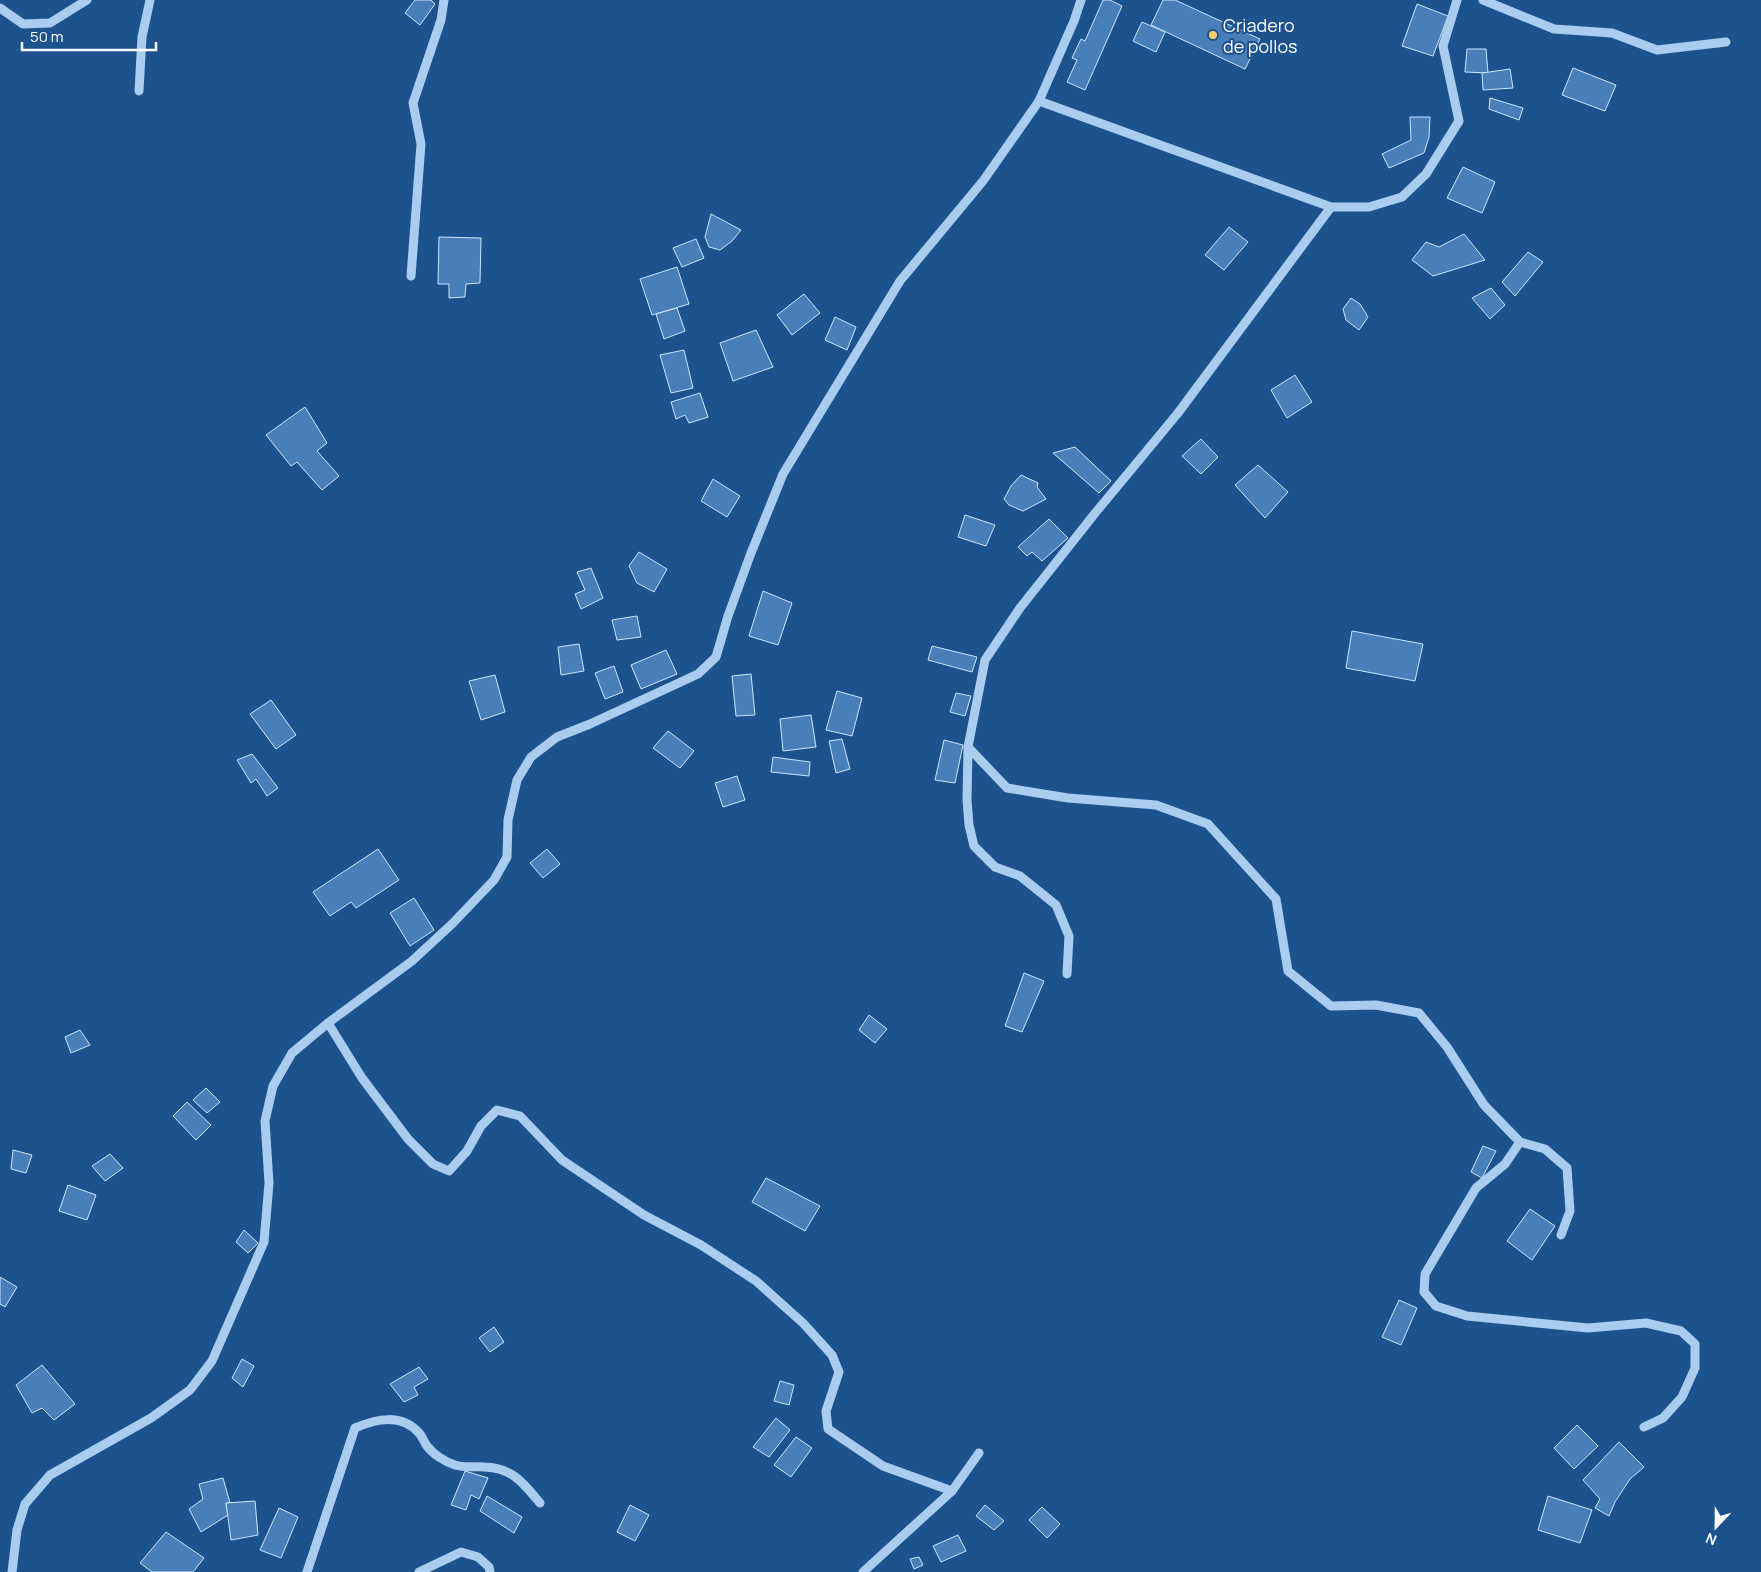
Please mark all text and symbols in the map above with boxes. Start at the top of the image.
place label: Criadero de pollos [1223,13,1298,58]
scale bar [22,20,156,52]
text: 50 m [30,26,64,47]
marker: Criadero de pollos [1207,29,1219,41]
north arrow [1691,1502,1741,1552]
text: N [1703,1529,1719,1550]

